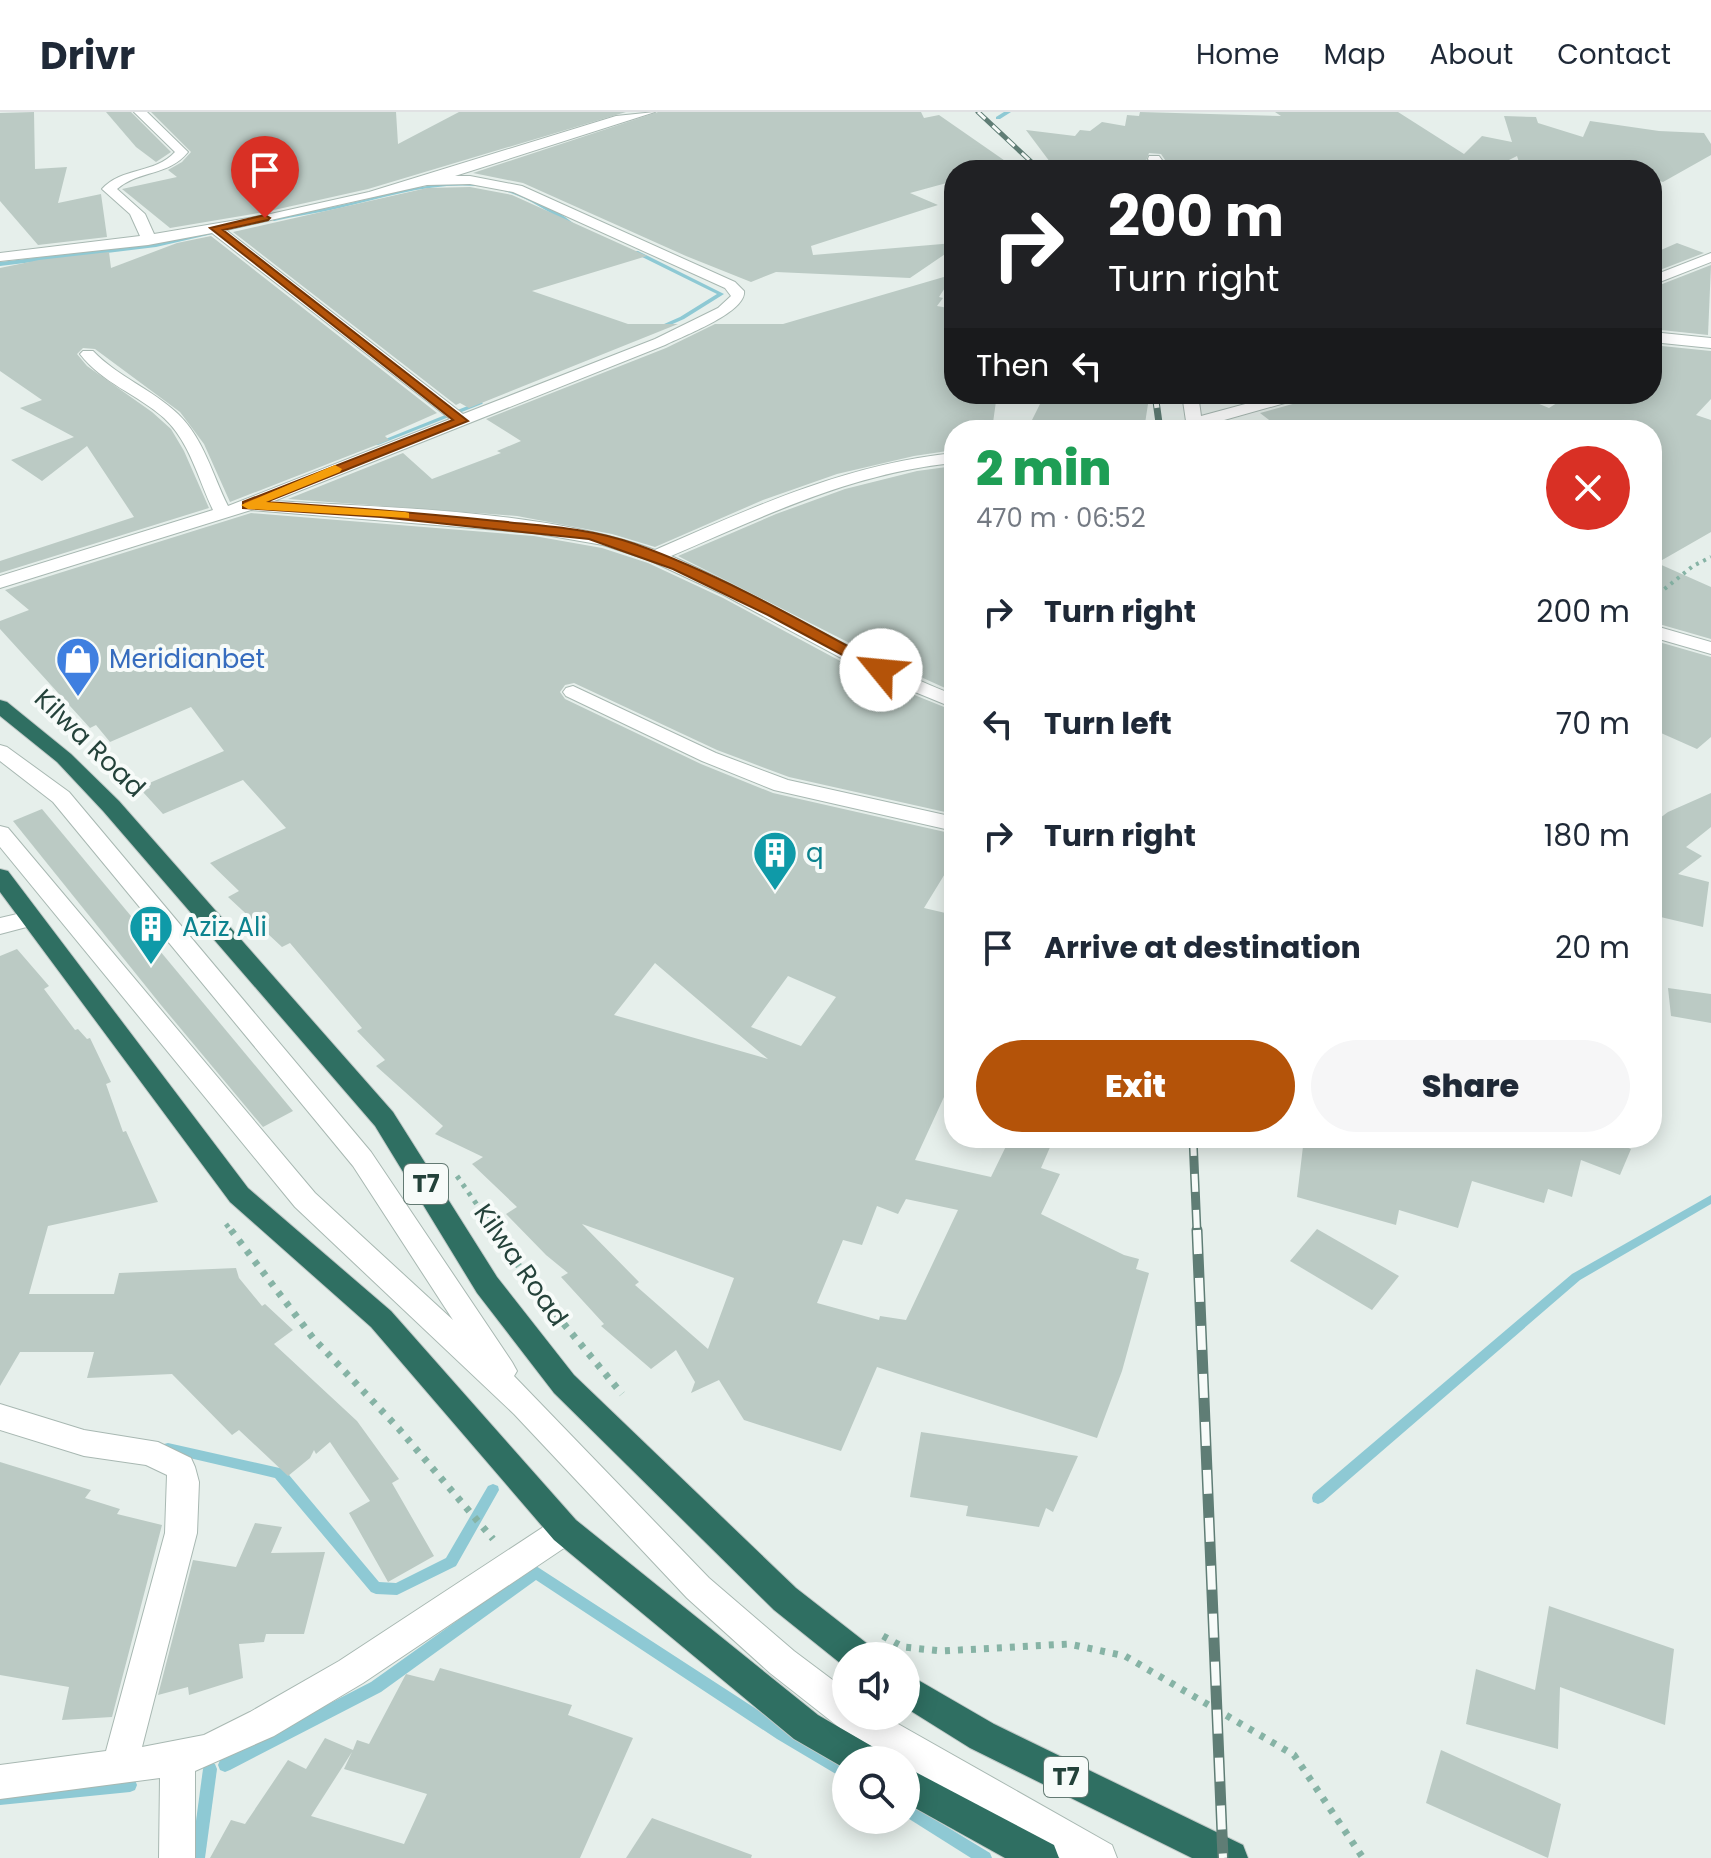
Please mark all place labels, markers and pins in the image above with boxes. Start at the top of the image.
pin [231,136,299,218]
shop icon: Meridianbet [54,635,102,698]
place label: Meridianbet [109,641,265,677]
building icon: q [751,829,799,892]
place label: q [806,835,824,871]
building icon: Aziz Ali [127,903,175,966]
place label: Aziz Ali [182,909,267,945]

